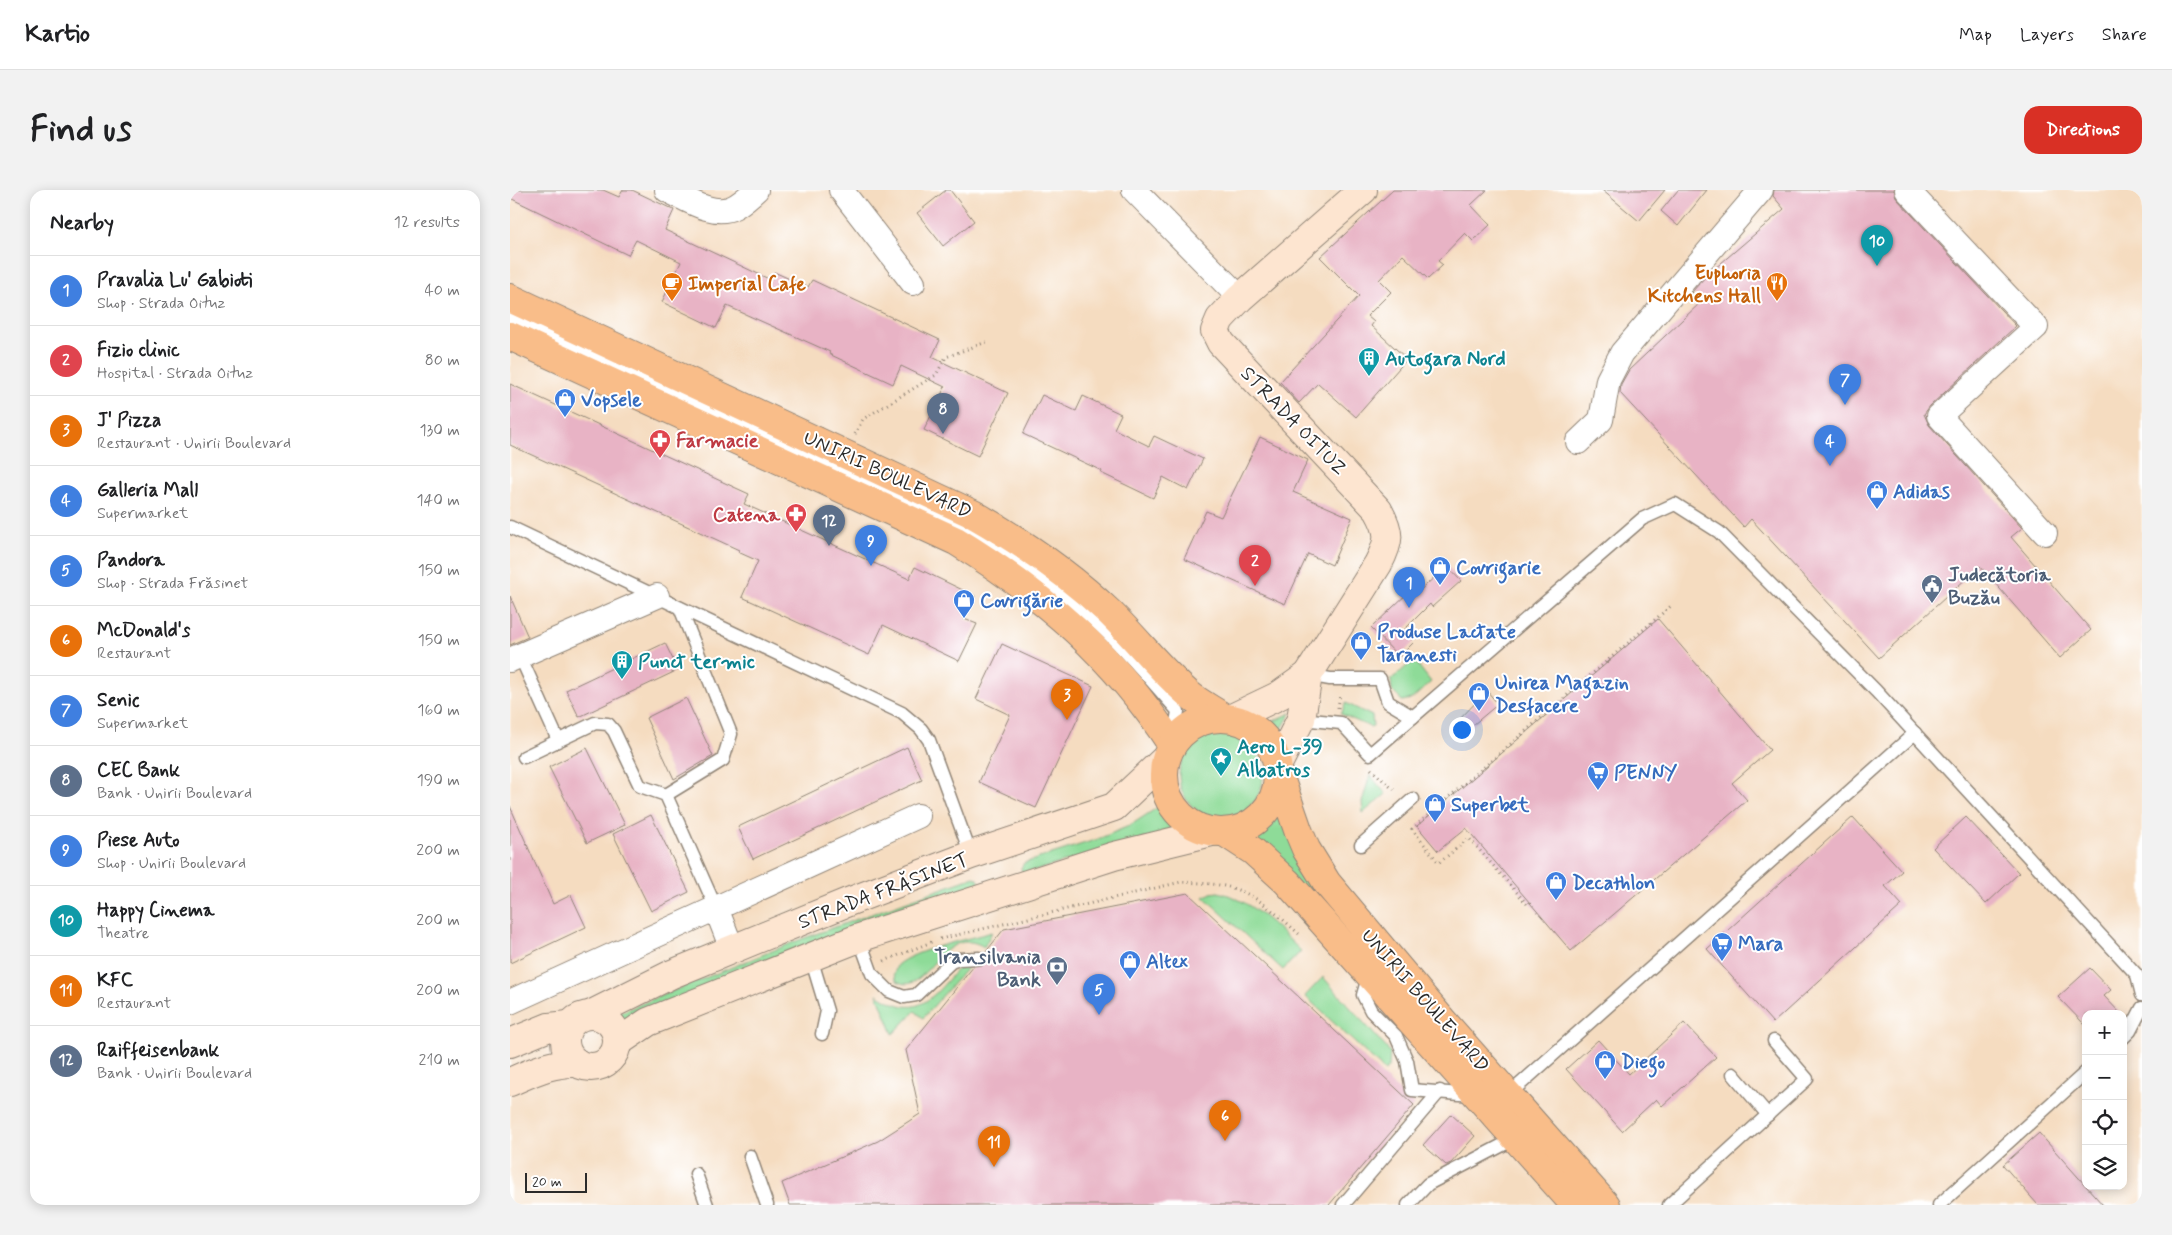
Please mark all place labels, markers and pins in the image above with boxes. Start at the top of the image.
pin: 10 [1861,225,1893,266]
place label: Euphoria Kitchens Hall [1648,260,1761,310]
cafe icon: Imperial Cafe [660,271,684,302]
place label: Imperial Cafe [688,271,806,298]
restaurant icon: Euphoria Kitchens Hall [1765,271,1789,302]
building icon: Autogara Nord [1357,346,1381,377]
place label: Autogara Nord [1385,346,1506,375]
pin: 7 [1829,364,1861,405]
shop icon: Vopsele [553,387,577,418]
place label: Vopsele [581,387,642,414]
pin: 8 [927,393,959,434]
pin: 4 [1814,425,1846,466]
pharmacy icon: Farmacie [648,428,672,459]
place label: Farmacie [676,428,759,455]
shop icon: Adidas [1865,479,1889,510]
place label: Adidas [1893,479,1950,506]
place label: Catena [713,502,781,529]
pharmacy icon: Catena [784,502,808,533]
pin: 12 [813,505,845,546]
pin: 9 [855,525,887,566]
pin: 2 [1239,545,1271,586]
shop icon: Covrigarie [1428,555,1452,586]
place label: Covrigarie [1456,555,1541,584]
place label: Judecătoria Buzău [1948,562,2052,612]
pin: 1 [1393,567,1425,608]
public building icon: Judecătoria Buzău [1920,573,1944,604]
shop icon: Covrigărie [952,588,976,619]
place label: Covrigărie [980,588,1063,617]
place label: Produse Lactate Taranesti [1377,619,1516,669]
shop icon: Produse Lactate Taranesti [1349,630,1373,661]
building icon: Punct termic [610,649,634,680]
place label: Punct termic [638,649,755,676]
place label: Unirea Magazin Desfacere [1495,670,1629,720]
pin: 3 [1051,679,1083,720]
shop icon: Unirea Magazin Desfacere [1467,681,1491,712]
place label: Aero L-39 Albatros [1237,734,1323,784]
place icon: Aero L-39 Albatros [1209,746,1233,777]
supermarket icon: PENNY [1586,760,1610,791]
place label: PENNY [1614,760,1677,787]
shop icon: Superbet [1423,792,1447,823]
place label: Superbet [1451,792,1531,819]
shop icon: Decathlon [1544,870,1568,901]
place label: Decathlon [1572,870,1655,897]
supermarket icon: Mara [1710,931,1734,962]
place label: Mara [1738,931,1784,958]
place label: Transilvania Bank [934,944,1041,994]
shop icon: Altex [1118,949,1142,980]
place label: Altex [1146,949,1189,976]
bank icon: Transilvania Bank [1045,955,1069,986]
pin: 5 [1083,974,1115,1015]
shop icon: Diego [1593,1049,1617,1080]
place label: Diego [1621,1049,1665,1078]
pin: 6 [1209,1100,1241,1141]
pin: 11 [978,1126,1010,1167]

